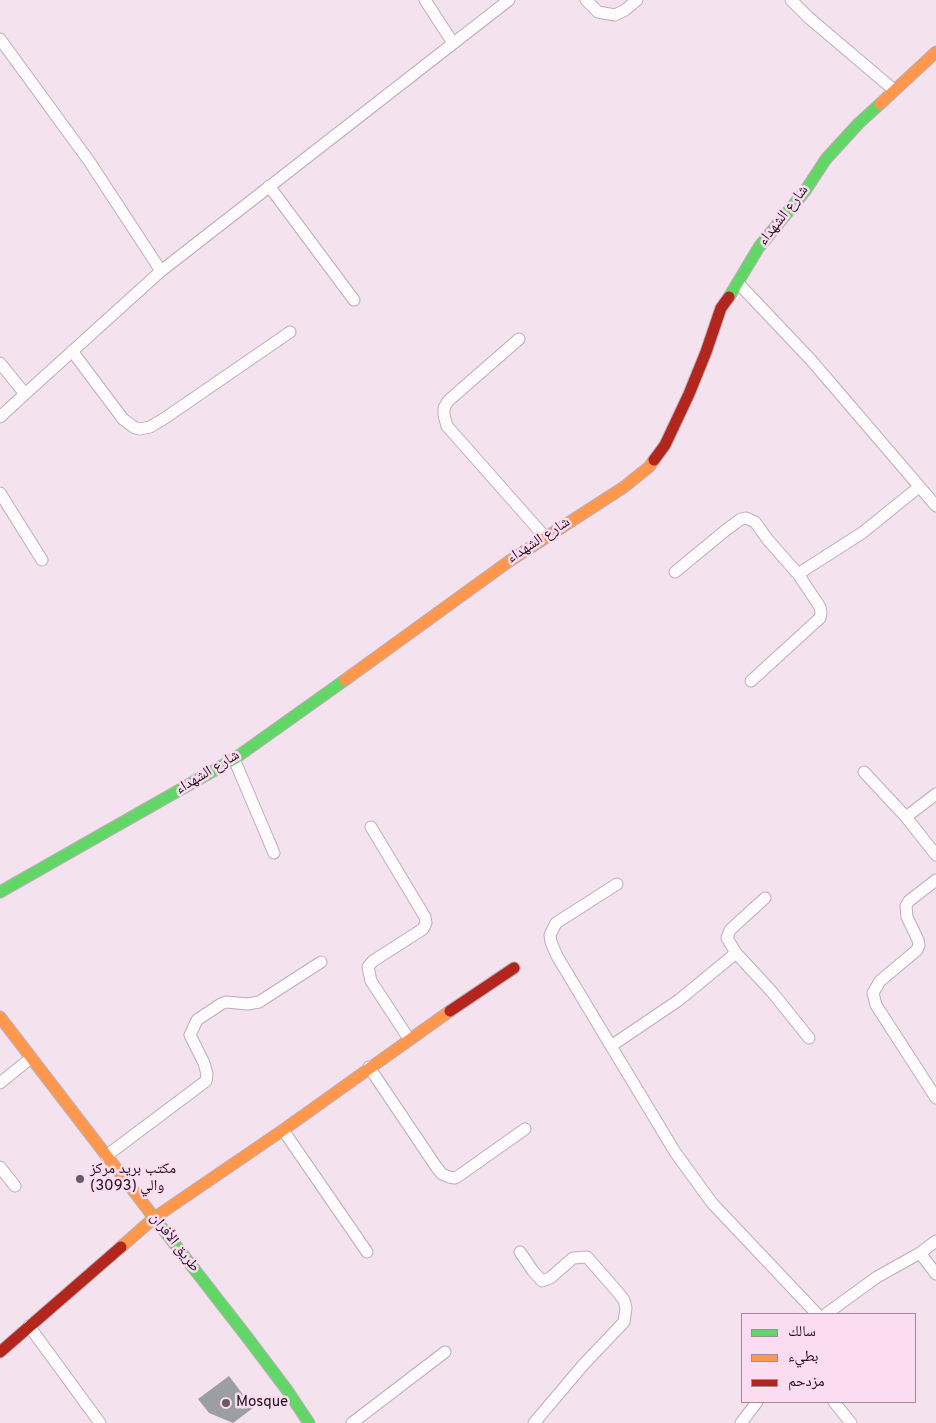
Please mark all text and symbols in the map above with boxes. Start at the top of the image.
street label: شارع الشهداء [755,182,813,250]
street label: شارع الشهداء [504,514,574,568]
street label: شارع الشهداء [173,747,243,799]
place label: مكتب بريد مركز والي (3093) [90,1161,176,1196]
marker: مكتب بريد مركز والي (3093) [74,1173,86,1185]
street label: طريق الأفران [145,1210,203,1276]
legend [741,1313,916,1403]
text: سالك [788,1323,816,1342]
text: بطيء [788,1348,818,1367]
text: مزدحم [788,1373,825,1392]
place label: Mosque [236,1394,288,1412]
marker: Mosque [220,1397,232,1409]

